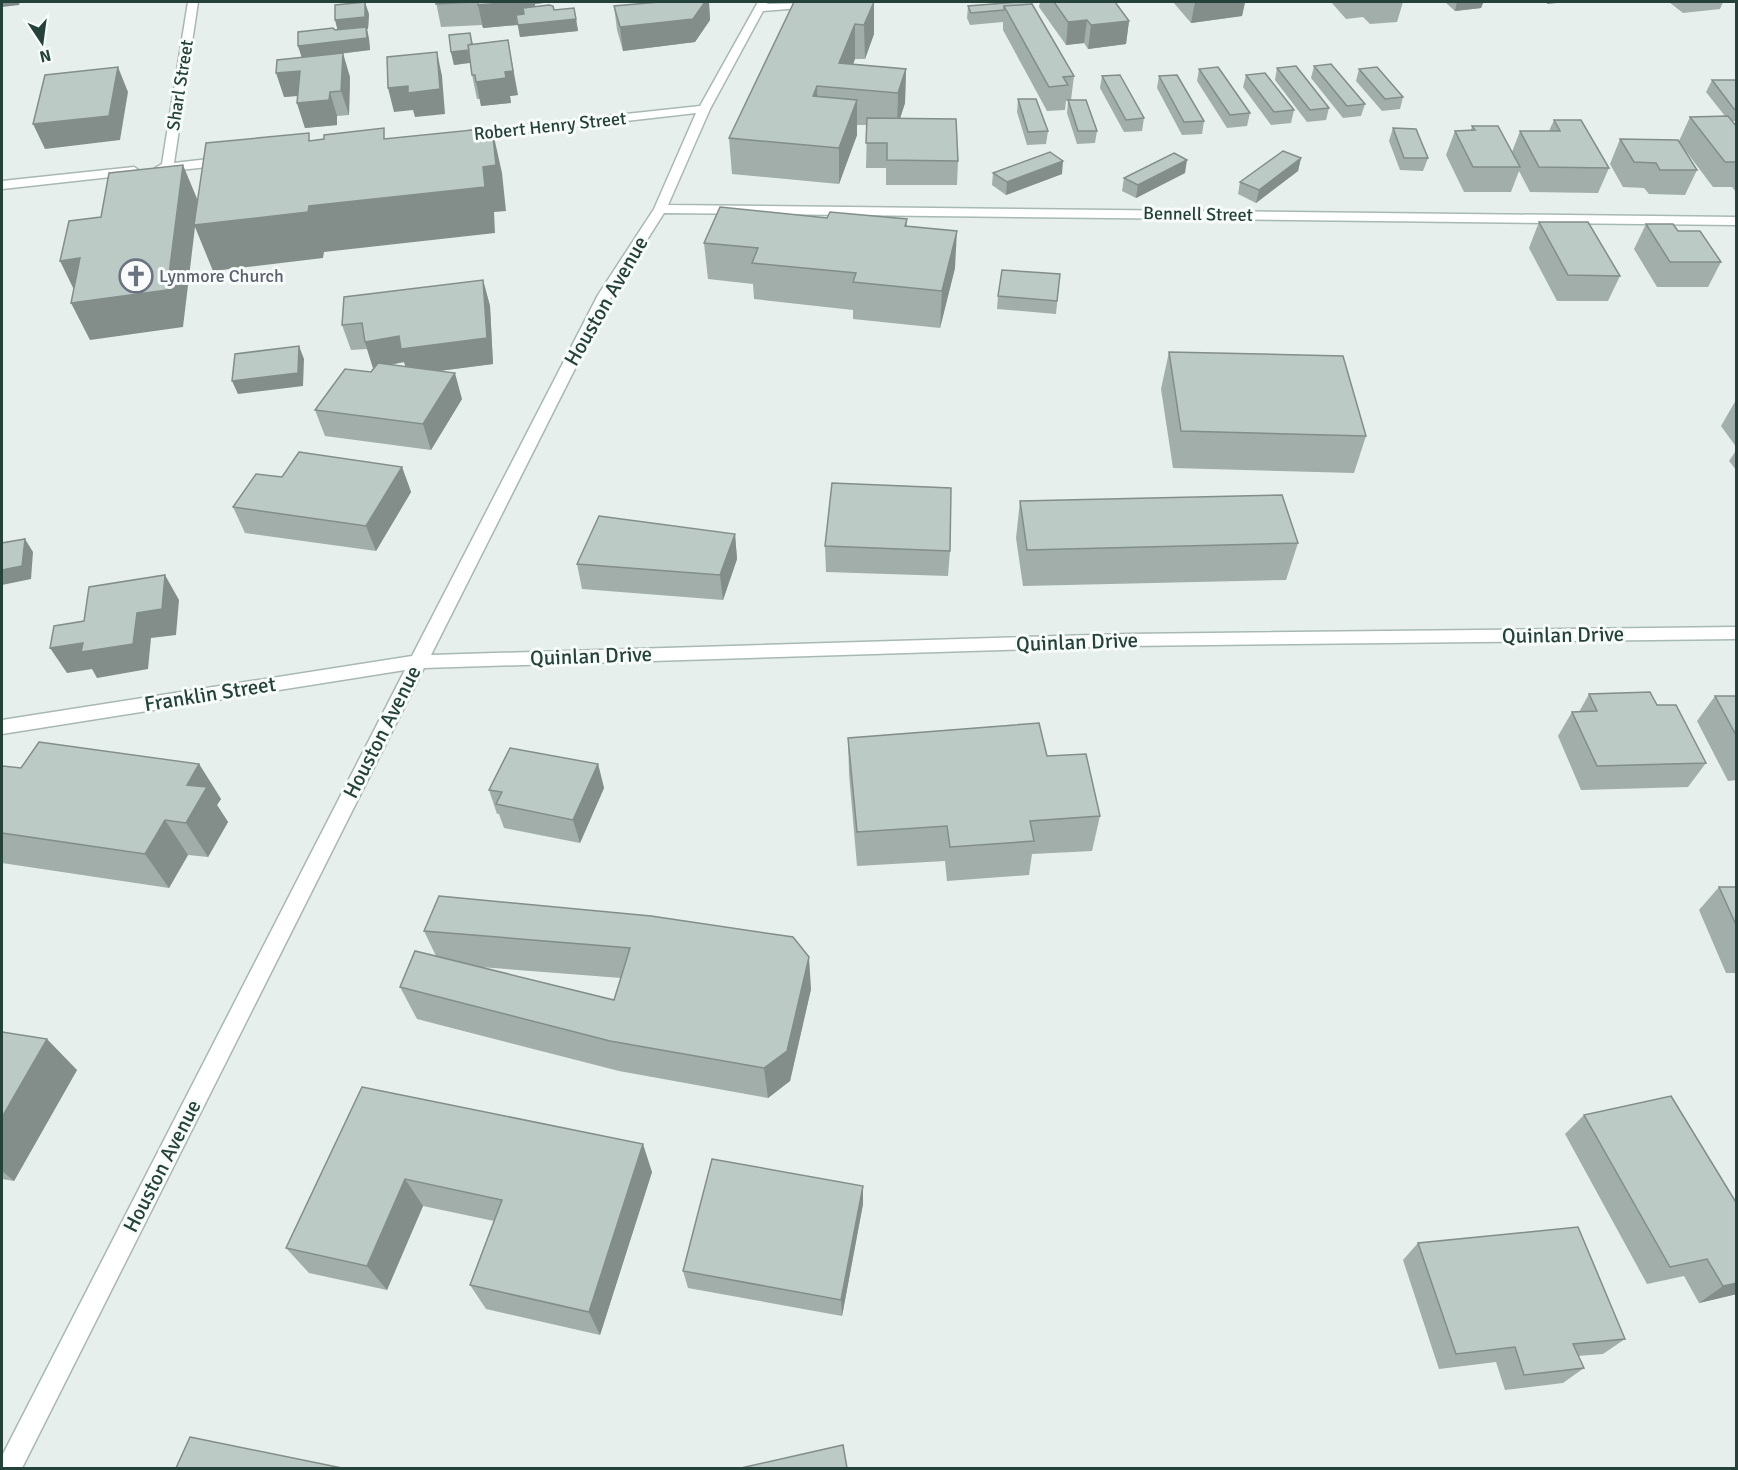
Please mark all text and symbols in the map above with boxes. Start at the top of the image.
north arrow [12,12,72,72]
street label: Sharl Street [162,38,198,132]
text: N [37,45,53,67]
street label: Robert Henry Street [473,107,627,145]
street label: Bennell Street [1143,202,1253,226]
street label: Houston Avenue [558,231,654,371]
church icon: Lynmore Church [118,258,154,294]
place label: Lynmore Church [159,265,284,287]
street label: Quinlan Drive [1502,621,1624,649]
street label: Quinlan Drive [1016,627,1138,657]
street label: Quinlan Drive [530,641,652,671]
street label: Houston Avenue [337,661,427,803]
street label: Franklin Street [142,671,278,717]
street label: Houston Avenue [117,1095,207,1237]

